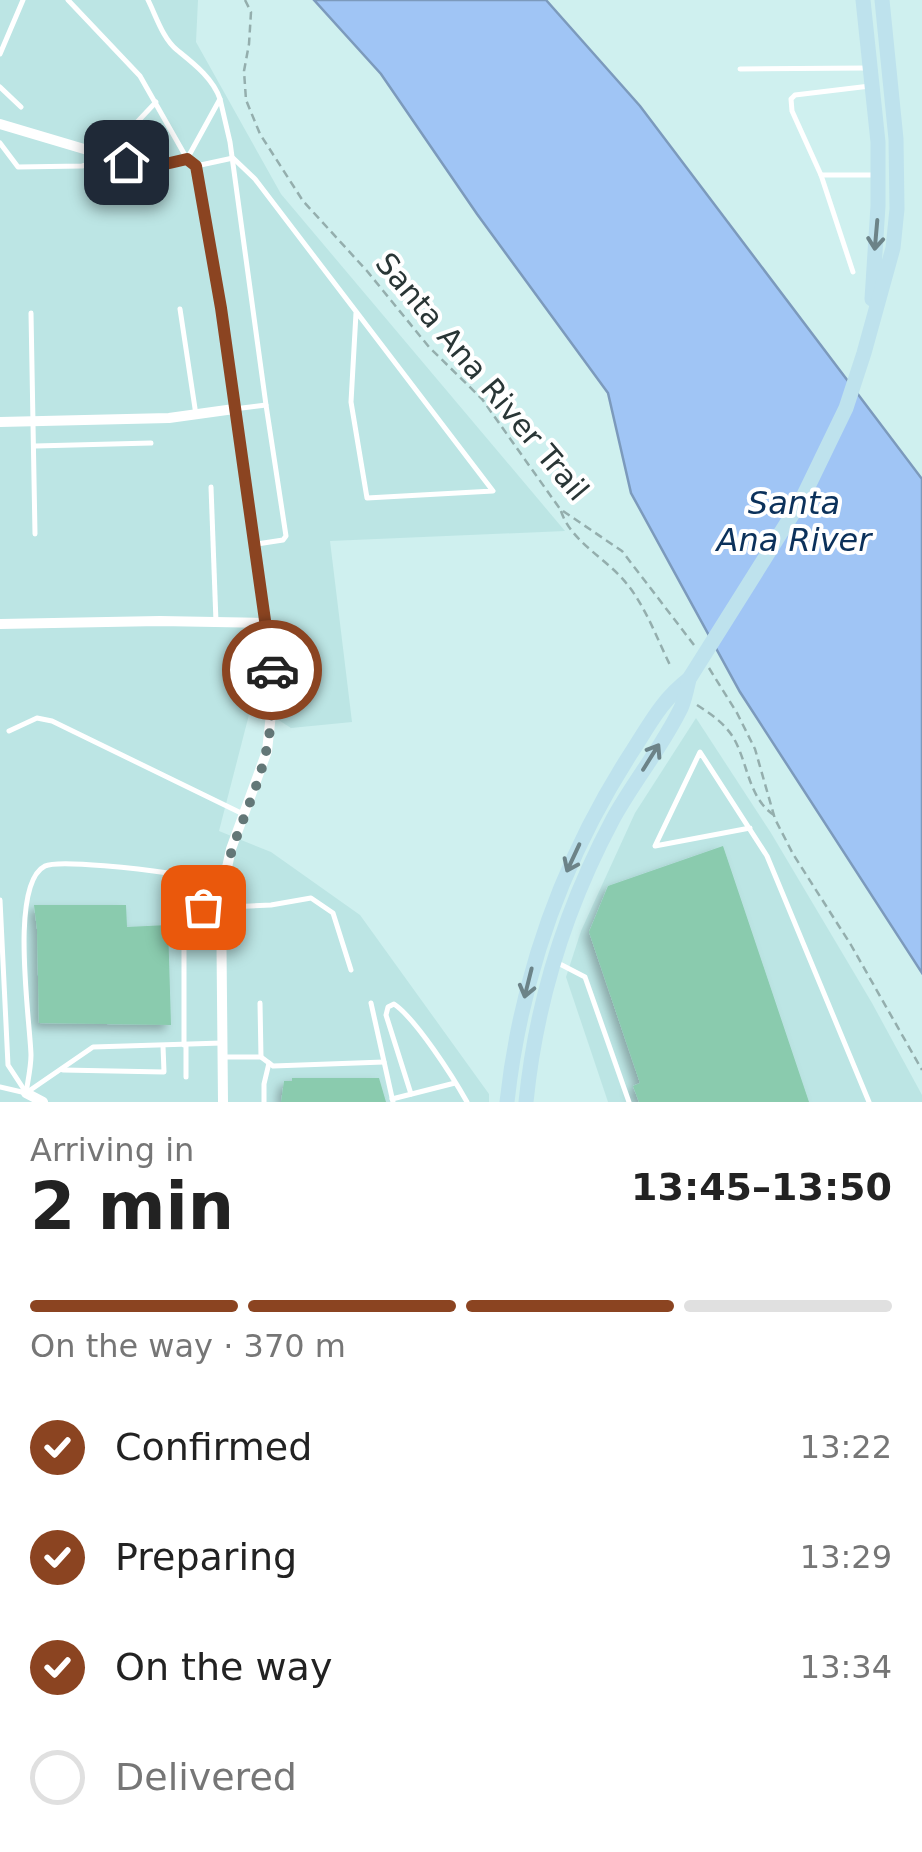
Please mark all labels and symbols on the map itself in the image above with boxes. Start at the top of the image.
pin [84,120,169,205]
one-way arrow [866,218,885,250]
street label: Santa Ana River Trail [369,246,596,507]
water label: Santa Ana River [715,484,873,559]
courier [222,620,322,720]
one-way arrow [640,744,661,772]
one-way arrow [562,842,581,872]
pin [161,865,246,950]
one-way arrow [518,967,537,998]

